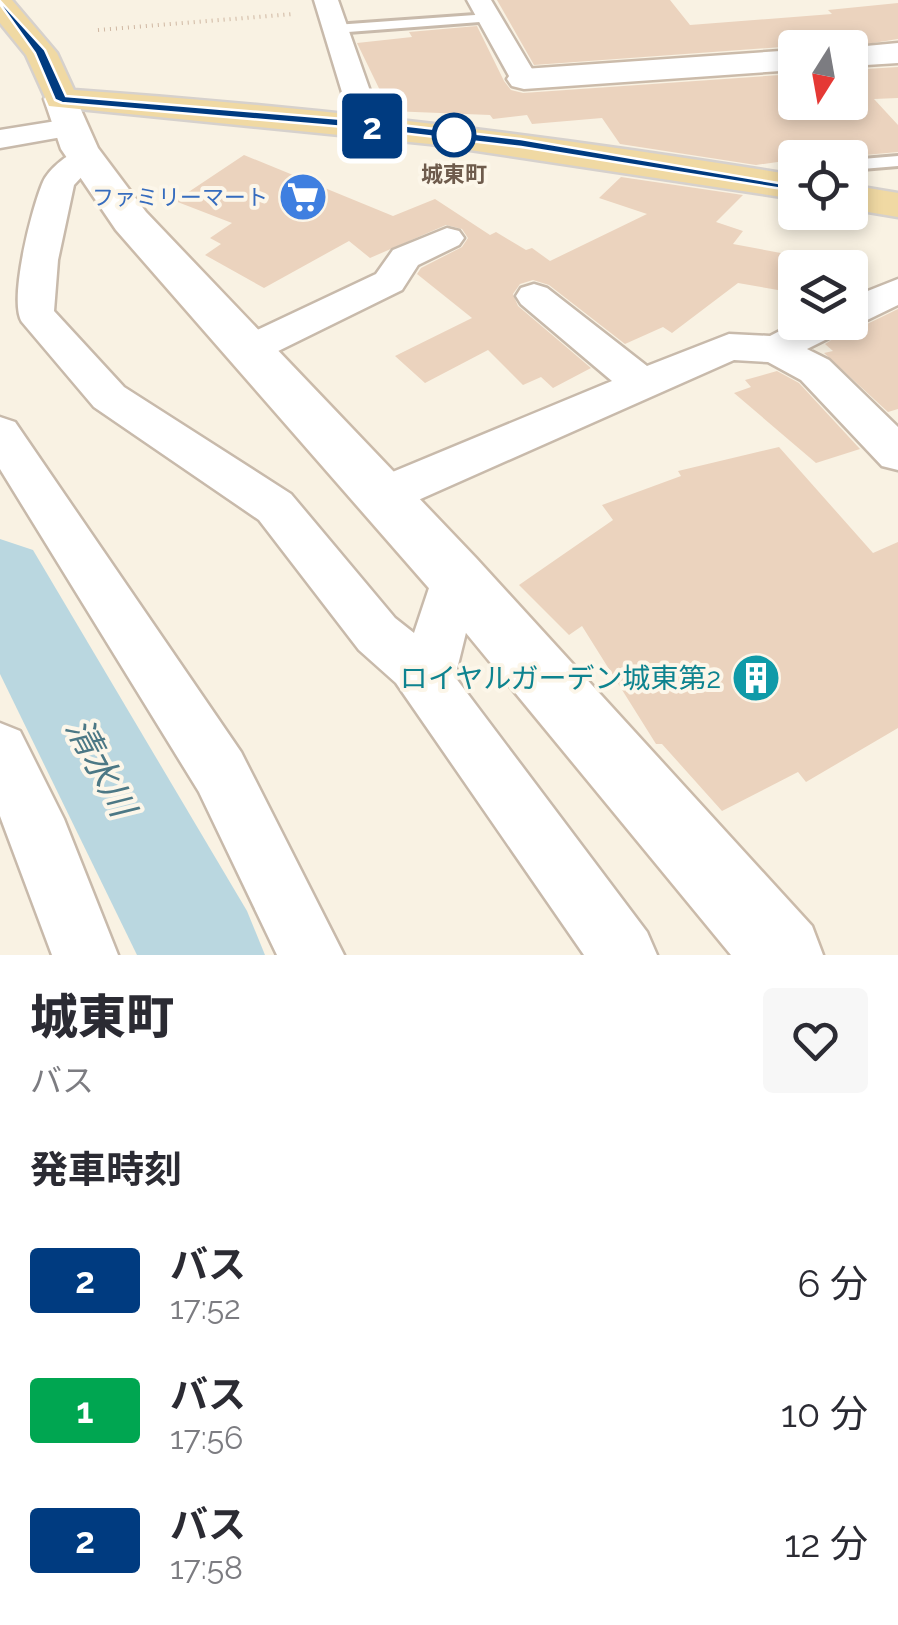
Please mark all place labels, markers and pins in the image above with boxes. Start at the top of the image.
marker: 城東町 [433,114,475,156]
place label: 城東町 [421,161,487,187]
supermarket icon: ファミリーマート [277,171,329,223]
place label: ファミリーマート [92,184,268,210]
building icon: ロイヤルガーデン城東第2 [730,652,782,704]
place label: ロイヤルガーデン城東第2 [400,662,721,695]

